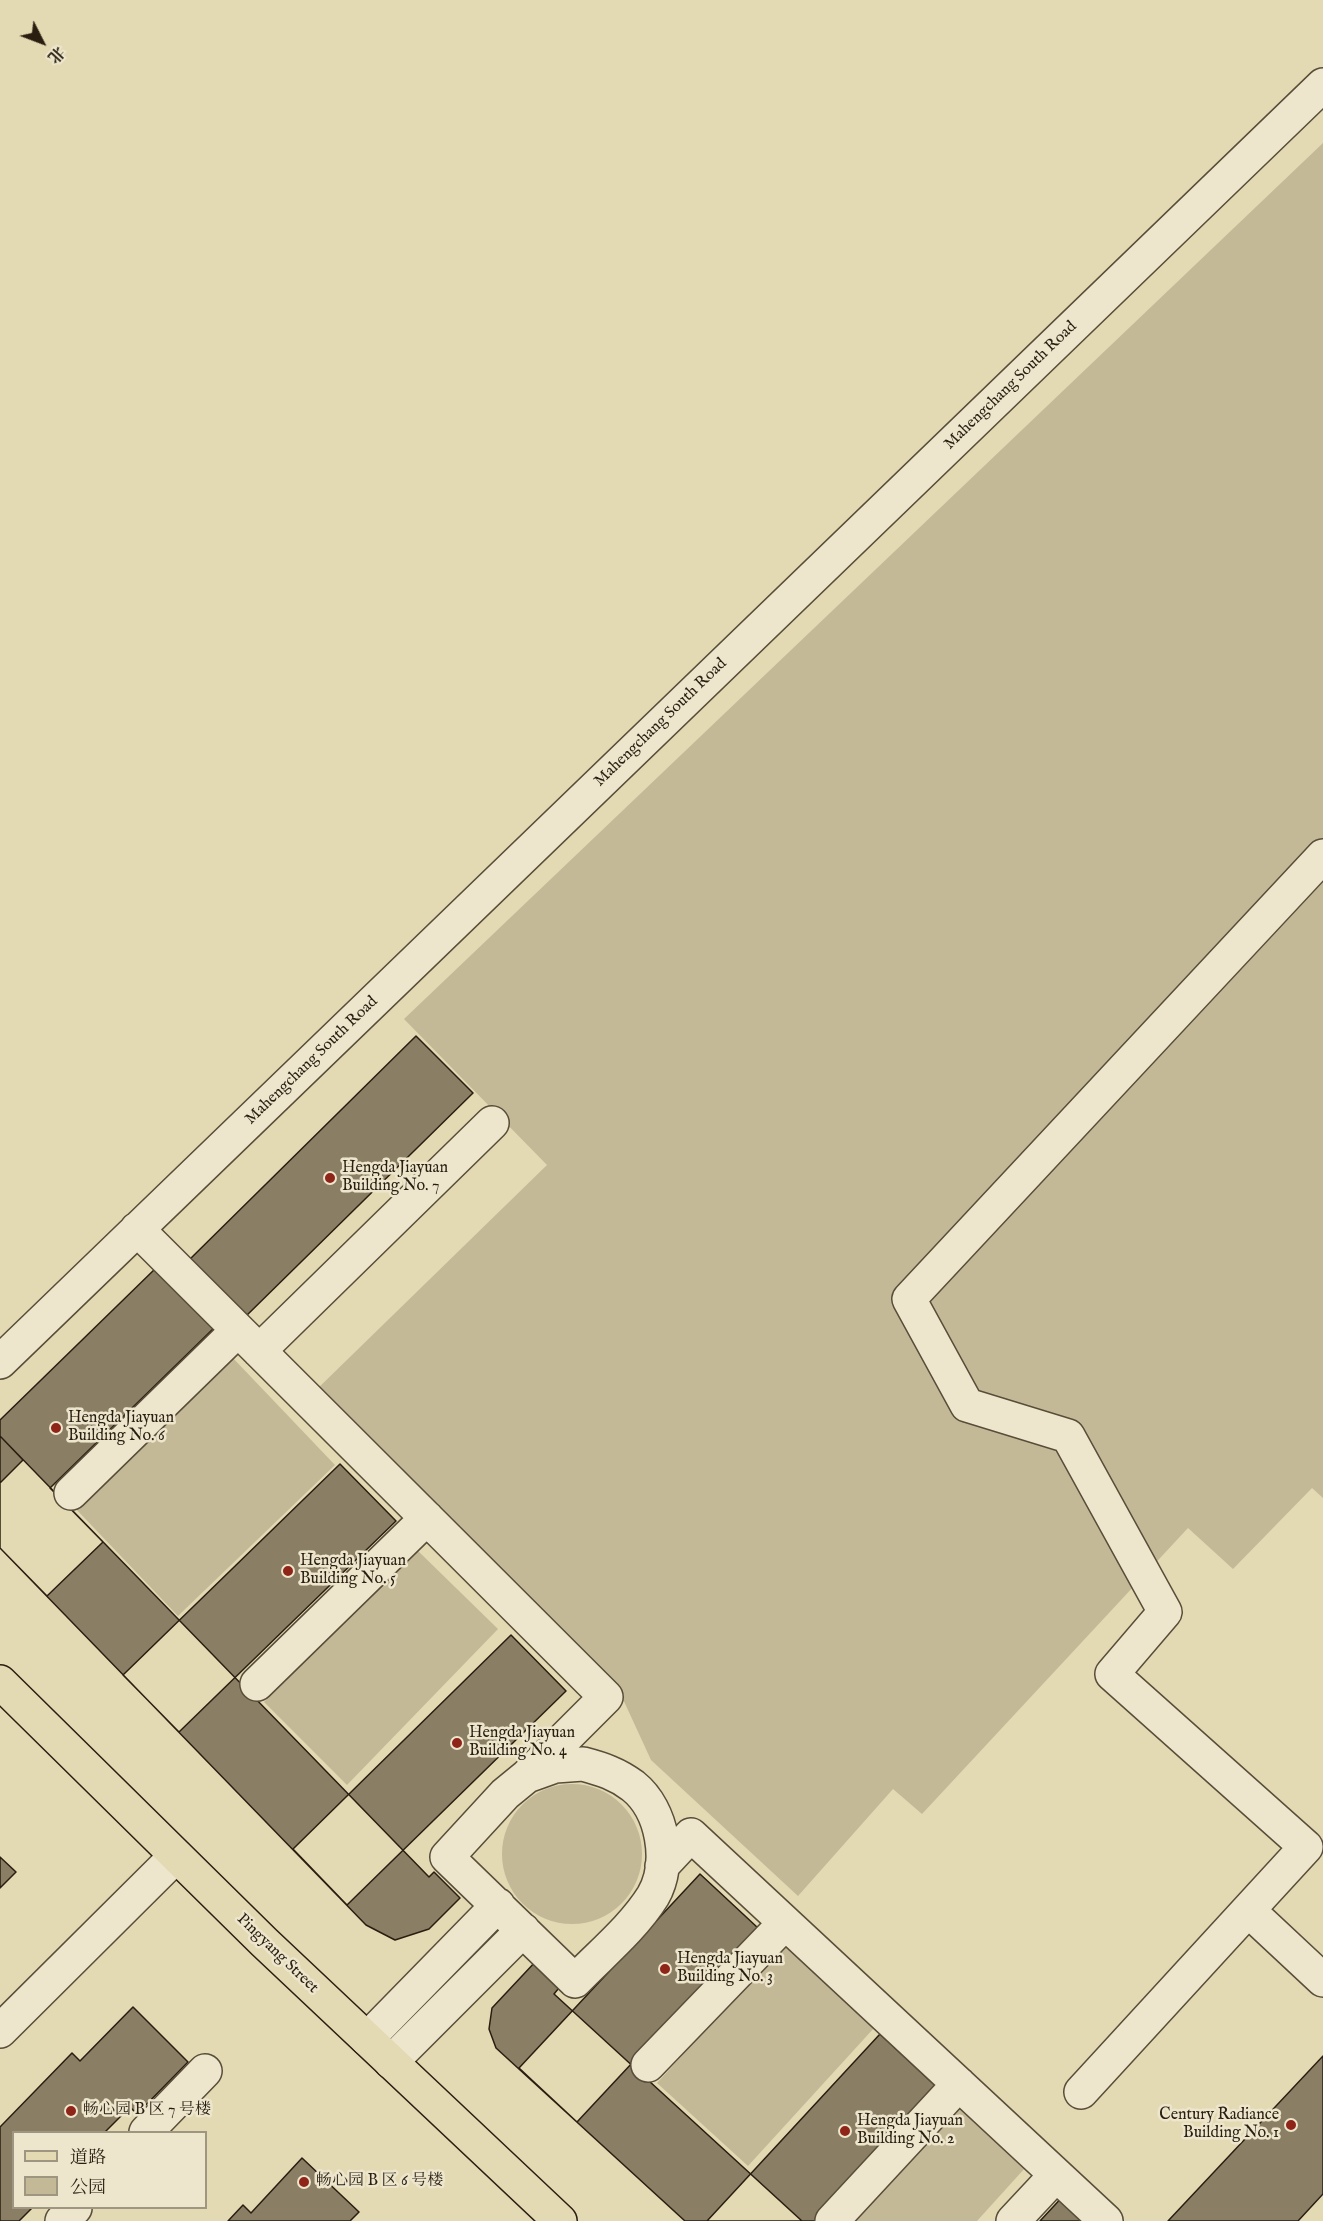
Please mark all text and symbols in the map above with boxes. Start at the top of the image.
north arrow [12,12,72,72]
text: 北 [43,41,68,67]
street label: Mahengchang South Road [941,318,1081,454]
street label: Mahengchang South Road [591,655,731,791]
street label: Mahengchang South Road [242,993,382,1129]
place label: Hengda Jiayuan Building No. 7 [342,1159,448,1197]
marker: Hengda Jiayuan Building No. 7 [323,1171,337,1185]
place label: Hengda Jiayuan Building No. 6 [68,1409,174,1447]
marker: Hengda Jiayuan Building No. 6 [49,1421,63,1435]
place label: Hengda Jiayuan Building No. 5 [300,1552,406,1590]
marker: Hengda Jiayuan Building No. 5 [281,1564,295,1578]
place label: Hengda Jiayuan Building No. 4 [469,1724,575,1762]
marker: Hengda Jiayuan Building No. 4 [450,1736,464,1750]
street label: Pingyang Street [232,1910,322,1998]
place label: Hengda Jiayuan Building No. 3 [677,1950,783,1988]
marker: Hengda Jiayuan Building No. 3 [658,1962,672,1976]
place label: 畅心园 B 区 7 号楼 [83,2101,211,2121]
marker: 畅心园 B 区 7 号楼 [64,2104,78,2118]
place label: Century Radiance Building No. 1 [1159,2106,1279,2144]
place label: Hengda Jiayuan Building No. 2 [857,2112,963,2150]
marker: Century Radiance Building No. 1 [1284,2118,1298,2132]
marker: Hengda Jiayuan Building No. 2 [838,2124,852,2138]
legend [12,2131,207,2209]
text: 道路 [70,2147,106,2170]
place label: 畅心园 B 区 6 号楼 [316,2172,443,2192]
marker: 畅心园 B 区 6 号楼 [297,2175,311,2189]
text: 公园 [70,2177,106,2200]

